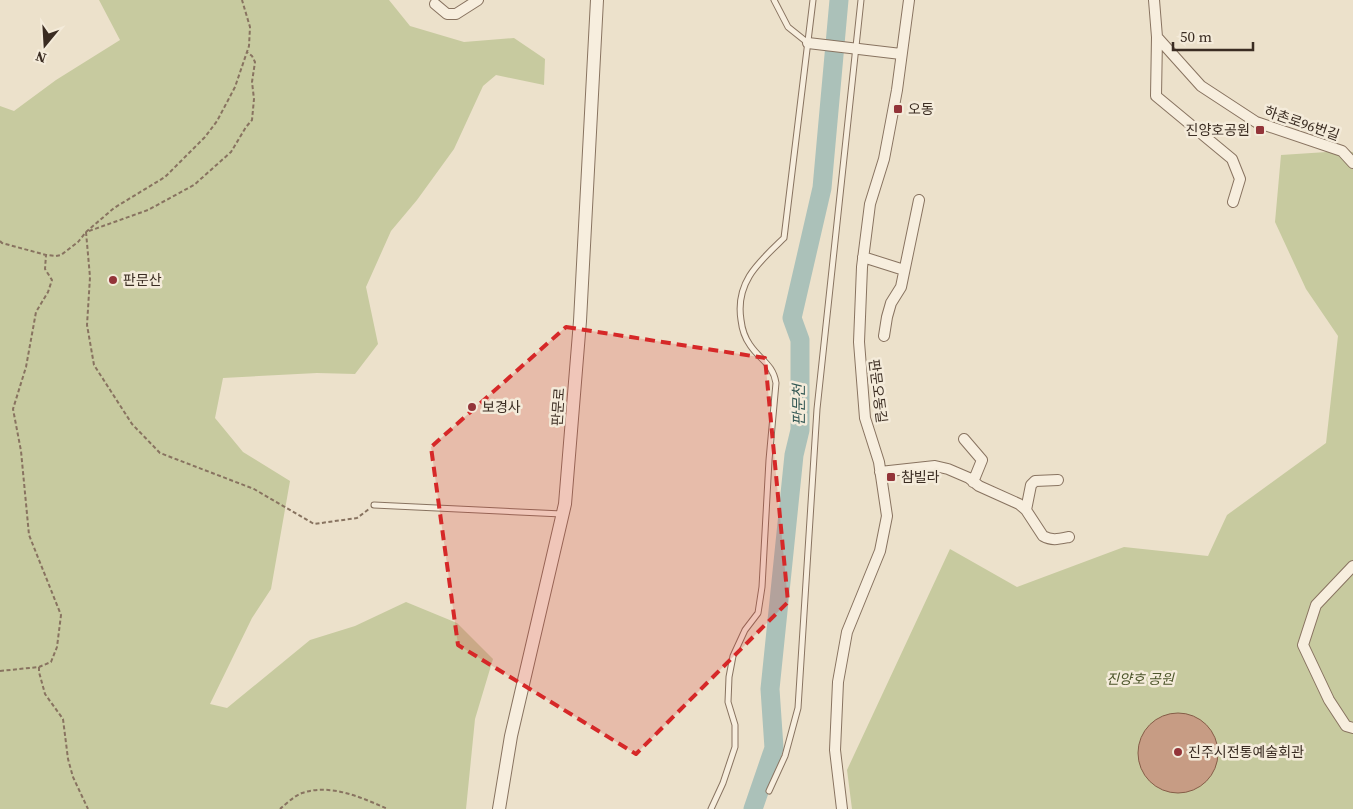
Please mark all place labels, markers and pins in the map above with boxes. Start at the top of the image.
place label: 오동 [908,99,934,119]
marker: 오동 [892,103,904,115]
place label: 진양호공원 [1186,120,1250,140]
marker: 진양호공원 [1254,124,1266,136]
place label: 판문산 [123,270,162,290]
marker: 판문산 [107,274,119,286]
place label: 보경사 [482,397,521,417]
marker: 보경사 [466,401,478,413]
place label: 참빌라 [901,467,940,487]
marker: 참빌라 [885,471,897,483]
place label: 진주시전통예술회관 [1188,742,1304,762]
marker: 진주시전통예술회관 [1172,746,1184,758]

